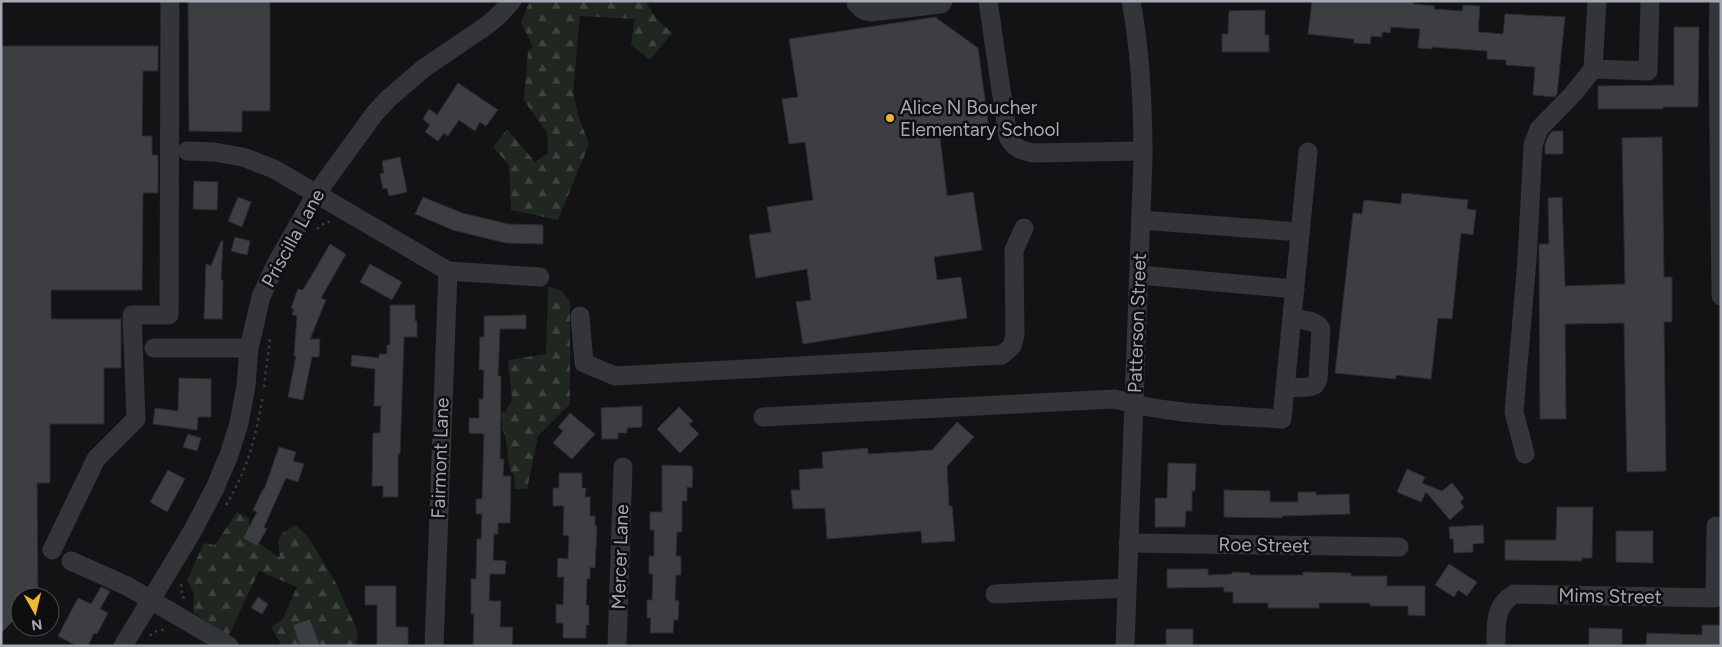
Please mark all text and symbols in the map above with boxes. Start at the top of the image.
place label: Alice N Boucher Elementary School [900,96,1060,141]
marker: Alice N Boucher Elementary School [884,112,896,124]
street label: Priscilla Lane [257,185,329,291]
street label: Patterson Street [1123,253,1151,393]
street label: Fairmont Lane [426,397,454,519]
street label: Mercer Lane [607,504,633,610]
street label: Roe Street [1218,533,1310,557]
street label: Mims Street [1558,584,1662,608]
north arrow [10,587,60,637]
text: N [30,615,43,634]

